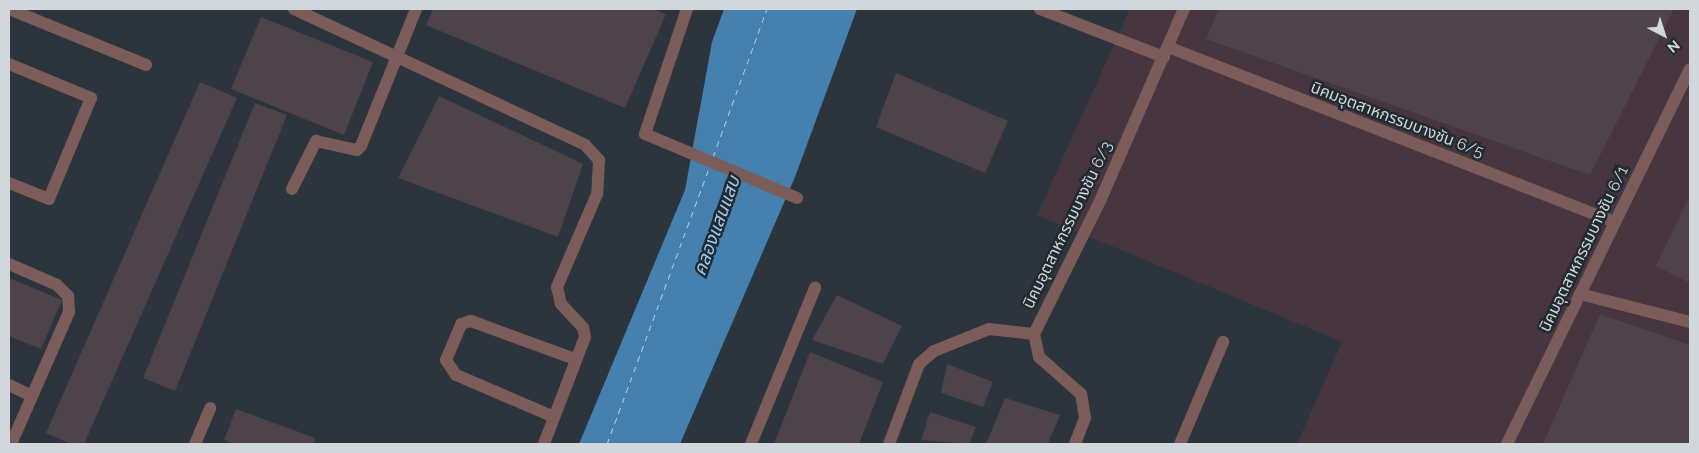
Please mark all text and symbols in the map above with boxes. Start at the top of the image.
north arrow [1639,10,1689,60]
text: N [1664,37,1683,56]
street label: นิคมอุตสาหกรรมบางชัน 6/5 [1308,78,1486,162]
street label: นิคมอุตสาหกรรมบางชัน 6/3 [1019,138,1117,312]
street label: นิคมอุตสาหกรรมบางชัน 6/1 [1535,163,1633,335]
water label: คลองแสนแสบ [689,173,745,279]

